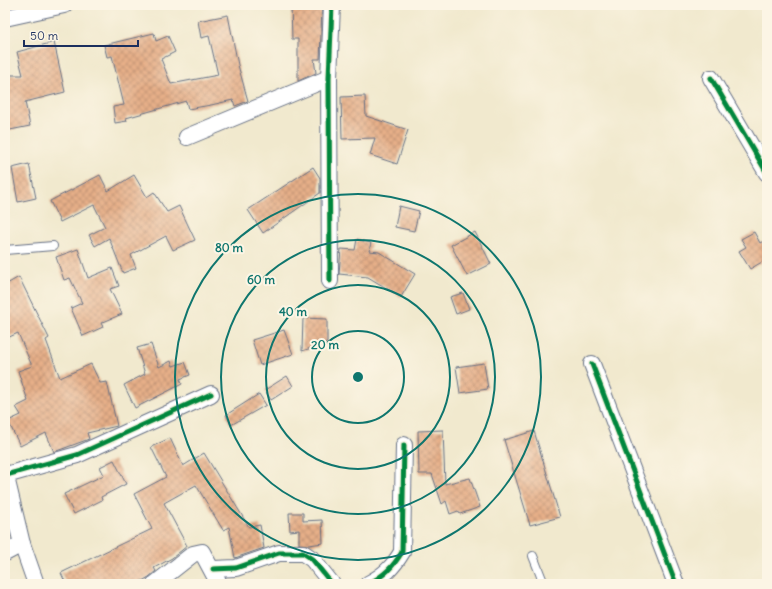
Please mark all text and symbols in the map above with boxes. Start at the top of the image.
scale bar [24,22,138,48]
text: 50 m [30,28,59,43]
text: 80 m [215,240,244,255]
text: 60 m [247,272,276,287]
text: 40 m [279,304,308,319]
text: 20 m [311,337,339,352]
centre of rings [351,370,365,384]

